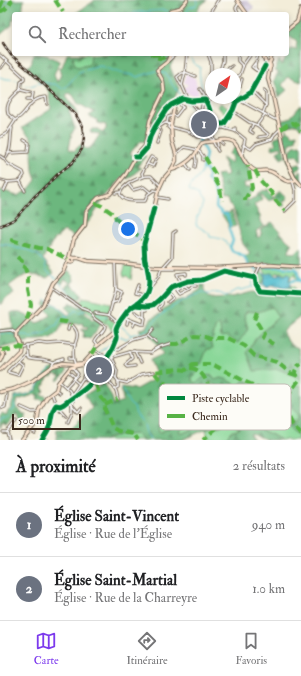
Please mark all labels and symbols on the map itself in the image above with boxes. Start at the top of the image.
north arrow [205,68,241,104]
pin: 1 [191,109,217,139]
your location [118,219,138,239]
pin: 2 [86,355,112,385]
legend [159,384,291,430]
text: Piste cyclable [192,392,250,406]
text: Chemin [192,410,228,423]
scale bar [12,412,81,431]

